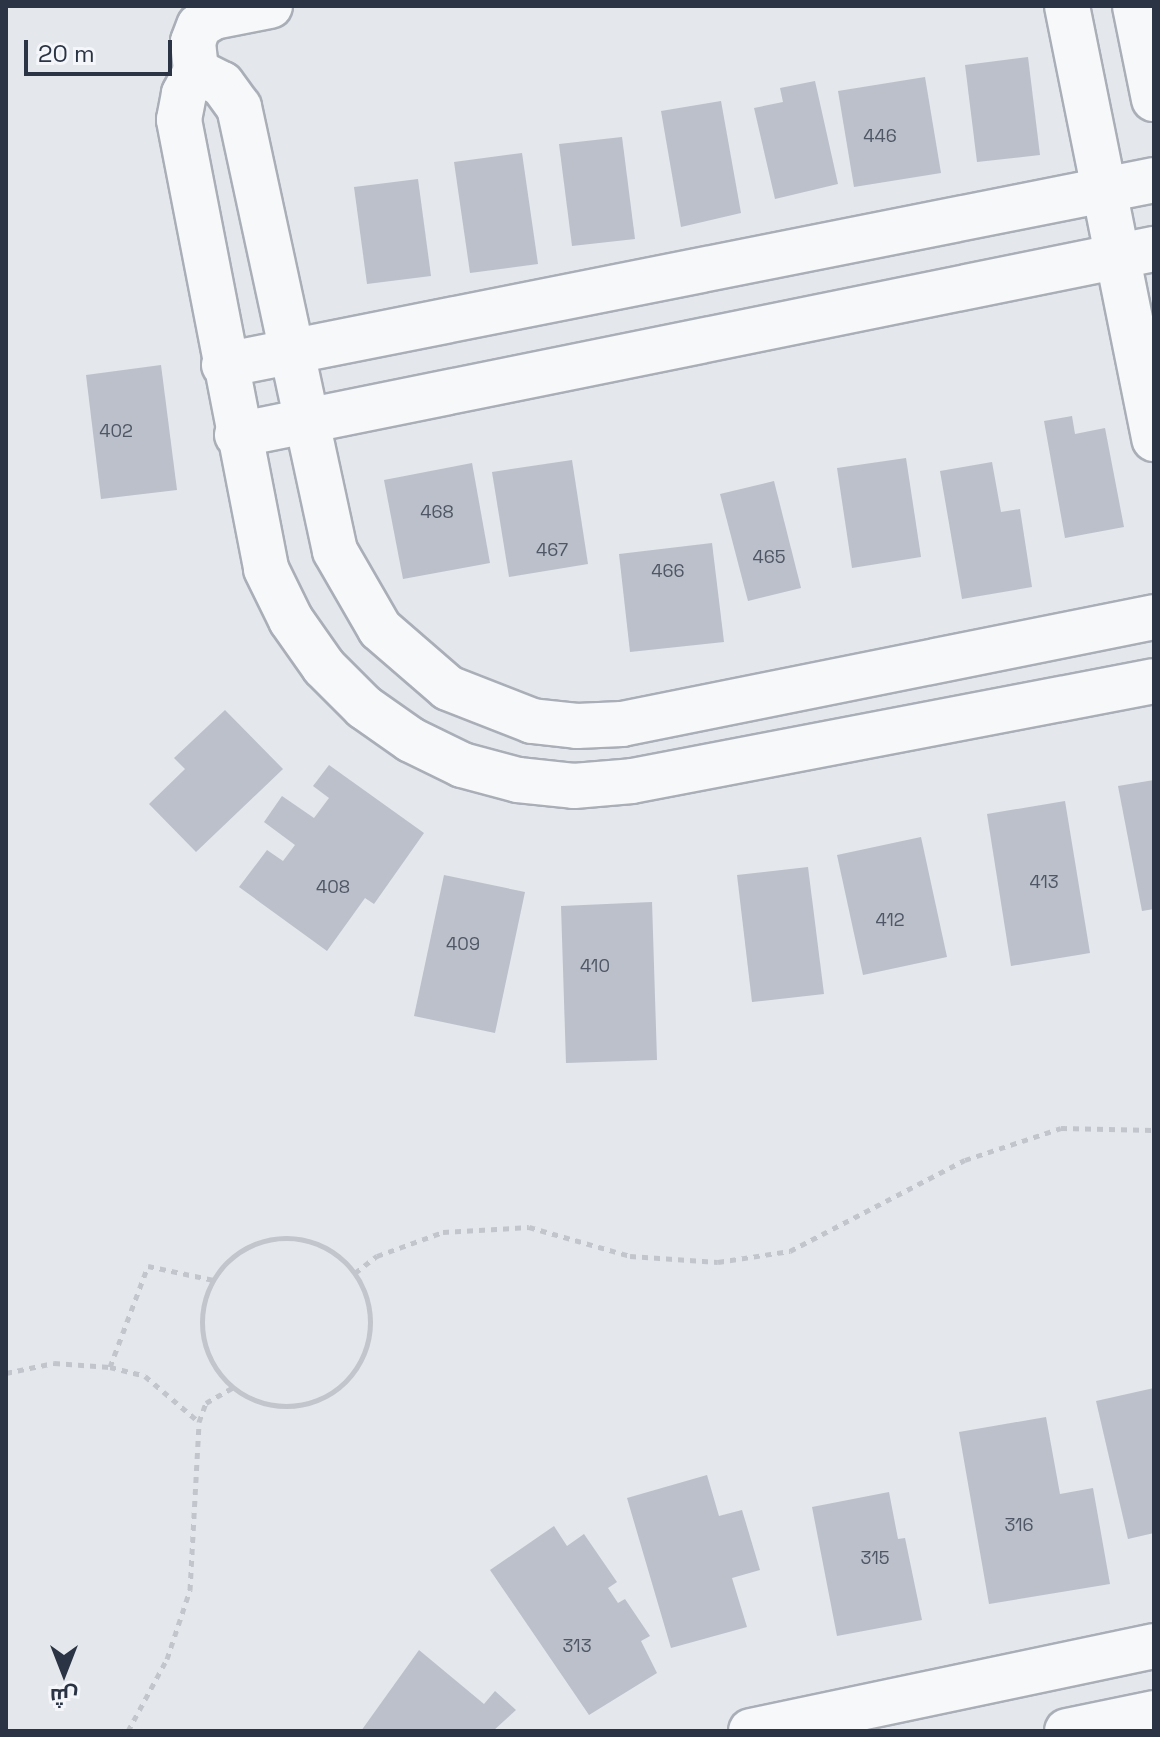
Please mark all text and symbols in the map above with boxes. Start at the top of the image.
scale bar [28,24,176,74]
text: 20 m [38,38,95,69]
house number: 446 [863,125,897,147]
house number: 402 [99,420,133,442]
house number: 468 [420,501,454,523]
house number: 467 [536,539,568,561]
house number: 465 [752,546,786,568]
house number: 466 [651,560,685,582]
house number: 413 [1029,871,1059,893]
house number: 408 [316,876,350,898]
house number: 412 [875,909,905,931]
house number: 409 [446,933,480,955]
house number: 410 [580,955,610,977]
house number: 316 [1004,1514,1034,1536]
house number: 315 [861,1547,889,1569]
north arrow [24,1633,104,1713]
house number: 313 [562,1635,592,1657]
text: ش [50,1683,78,1711]

